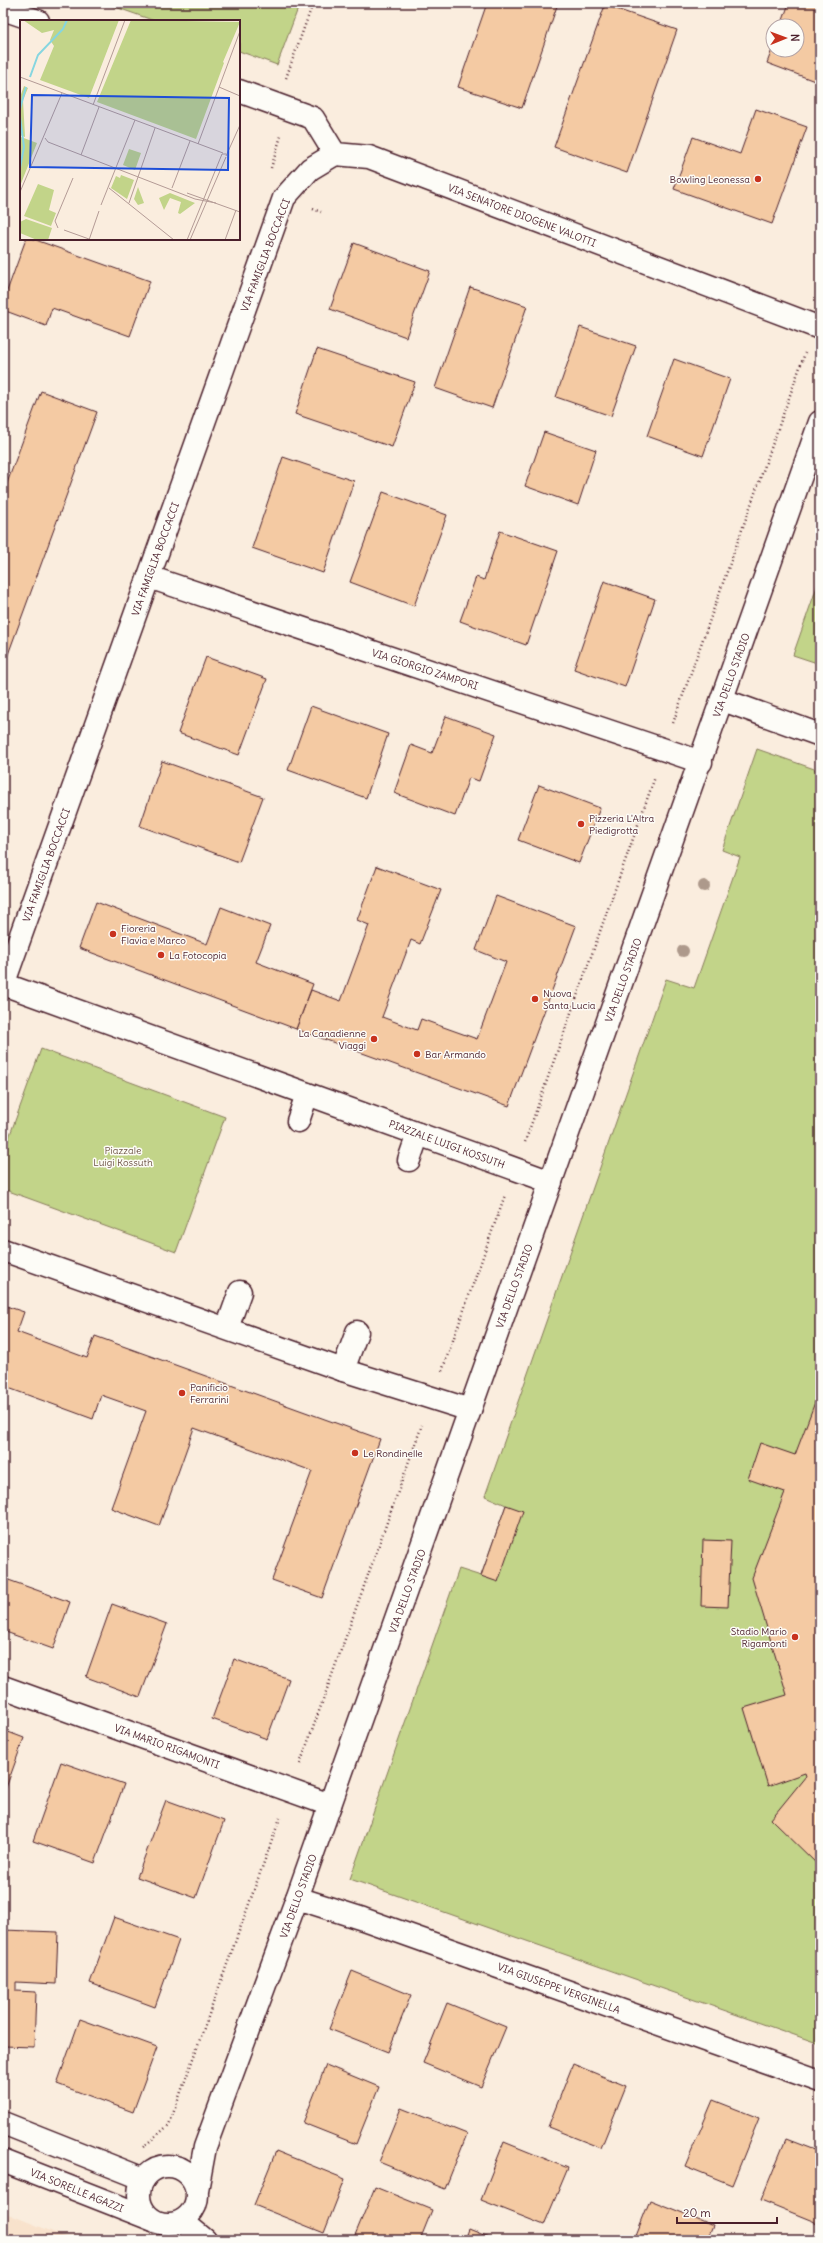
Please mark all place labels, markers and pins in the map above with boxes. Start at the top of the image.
place label: Bowling Leonessa [670,173,750,186]
marker: Bowling Leonessa [753,174,763,184]
place label: Pizzeria L'Altra Piedigrotta [589,812,655,837]
marker: Pizzeria L'Altra Piedigrotta [576,819,586,829]
place label: Fioreria Flavia e Marco [121,922,186,947]
marker: Fioreria Flavia e Marco [108,929,118,939]
place label: La Fotocopia [169,949,227,962]
marker: La Fotocopia [156,950,166,960]
place label: Nuova Santa Lucia [543,987,596,1012]
marker: Nuova Santa Lucia [530,994,540,1004]
place label: La Canadienne Viaggi [298,1027,366,1052]
marker: La Canadienne Viaggi [369,1034,379,1044]
place label: Bar Armando [425,1048,486,1061]
marker: Bar Armando [412,1049,422,1059]
place label: Panificio Ferrarini [190,1381,229,1406]
marker: Panificio Ferrarini [177,1388,187,1398]
place label: Le Rondinelle [363,1447,423,1460]
marker: Le Rondinelle [350,1448,360,1458]
place label: Stadio Mario Rigamonti [731,1625,787,1650]
marker: Stadio Mario Rigamonti [790,1632,800,1642]

